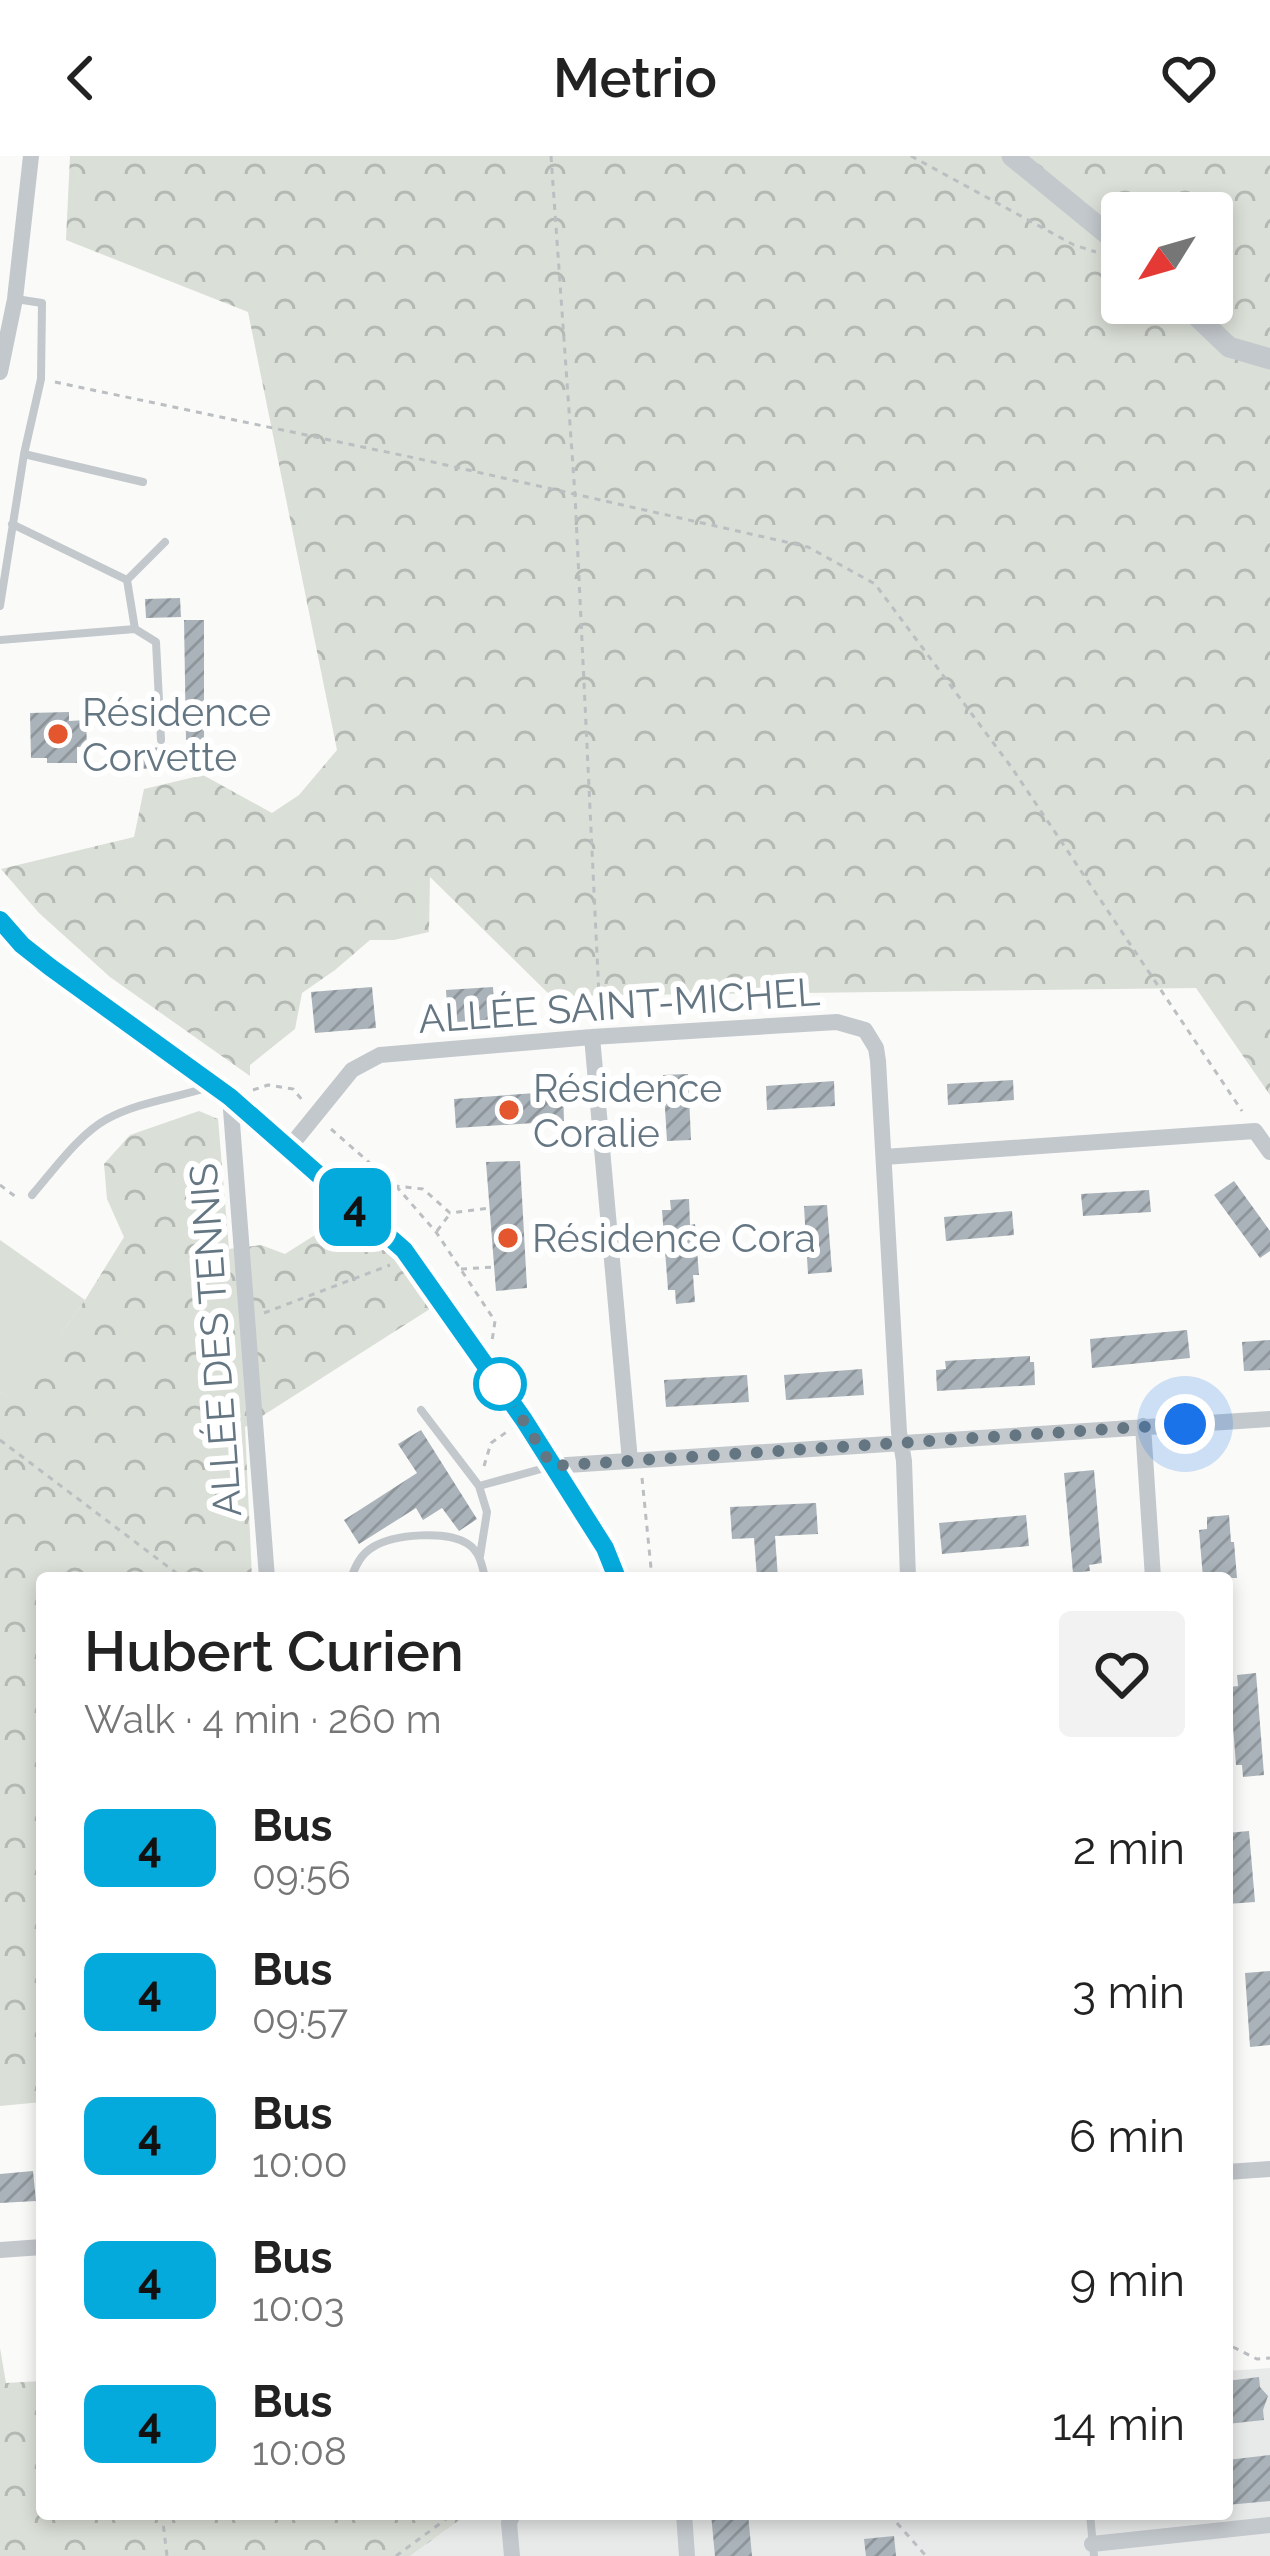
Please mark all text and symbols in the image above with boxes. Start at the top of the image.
icon: back [48,45,114,111]
icon: heart [1156,45,1222,111]
text: Metrio [553,46,717,110]
north arrow [1101,192,1233,324]
map controls [1101,192,1233,324]
place label: Résidence Corvette [82,689,271,780]
marker: Résidence Corvette [45,721,71,747]
street label: ALLÉE SAINT-MICHEL [417,968,821,1042]
place label: Résidence Coralie [533,1065,722,1156]
marker: Résidence Coralie [496,1097,522,1123]
street label: ALLÉE DES TENNIS [180,1162,250,1518]
line badge: 4 [316,1168,394,1246]
text: 4 [343,1182,367,1231]
place label: Résidence Cora [532,1215,816,1261]
marker: Résidence Cora [495,1225,521,1251]
unlabelled marker [475,1359,525,1409]
your location [1155,1394,1215,1454]
button: heart [1059,1611,1185,1737]
text: Hubert Curien [84,1617,464,1684]
text: Walk · 4 min · 260 m [84,1696,442,1742]
text: Bus [252,1799,333,1852]
text: 2 min [1073,1822,1185,1875]
text: 4 [138,1823,162,1872]
text: 09:56 [252,1852,351,1898]
text: Bus [252,1943,333,1996]
text: 3 min [1072,1966,1185,2019]
text: 4 [138,1967,162,2016]
text: 09:57 [252,1996,348,2042]
text: Bus [252,2087,333,2140]
text: 6 min [1069,2110,1185,2163]
text: 4 [138,2111,162,2160]
text: 10:00 [252,2140,348,2186]
text: Bus [252,2231,333,2284]
text: 9 min [1070,2254,1185,2307]
text: 4 [138,2255,162,2304]
text: 10:03 [252,2284,345,2330]
text: Bus [252,2375,333,2428]
text: 14 min [1052,2398,1185,2451]
text: 4 [138,2399,162,2448]
text: 10:08 [252,2428,347,2474]

